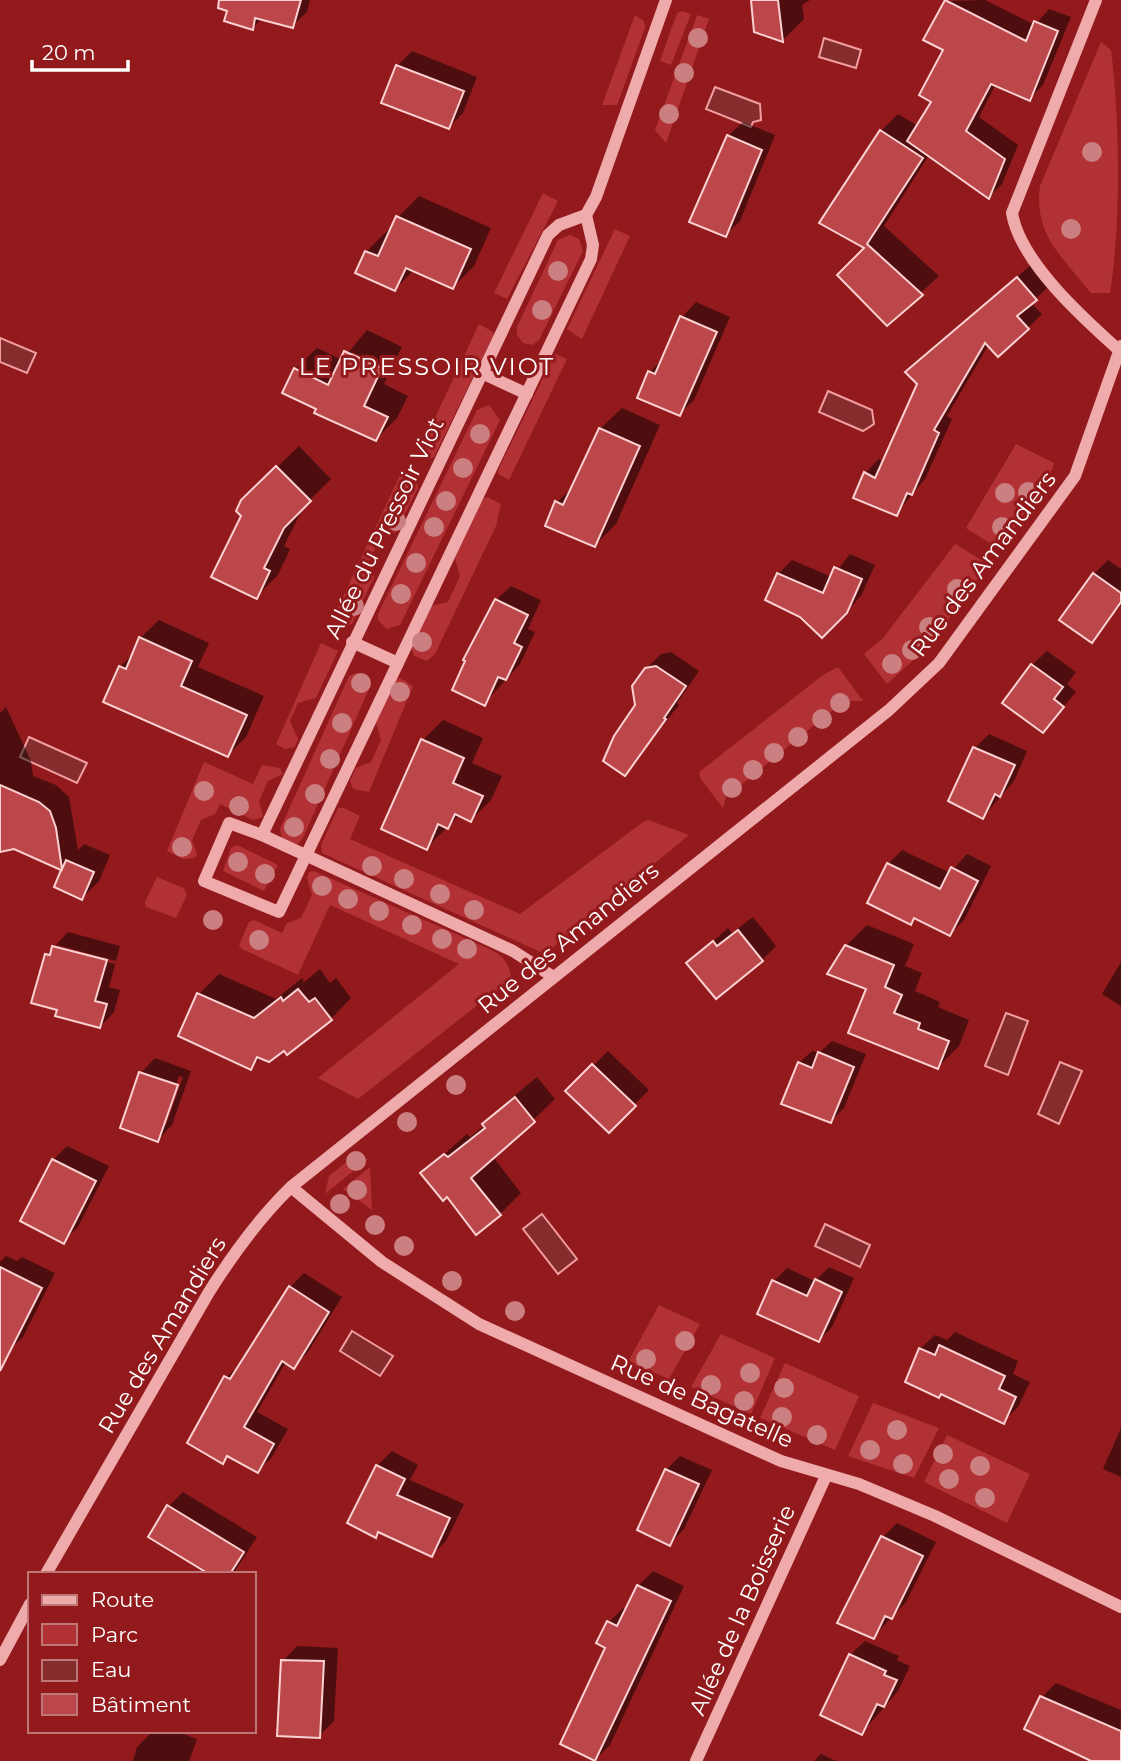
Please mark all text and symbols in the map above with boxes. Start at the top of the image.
scale bar [32,28,128,72]
text: 20 m [42,40,96,65]
district label: LE PRESSOIR VIOT [299,352,555,381]
street label: Allée du Pressoir Viot [318,413,450,643]
street label: Rue des Amandiers [904,466,1062,662]
street label: Rue des Amandiers [472,856,664,1020]
street label: Rue des Amandiers [92,1231,232,1439]
street label: Rue de Bagatelle [606,1348,798,1454]
street label: Allée de la Boisserie [683,1500,801,1720]
legend [28,1572,256,1733]
text: Route [91,1587,154,1612]
text: Parc [91,1622,138,1647]
text: Eau [91,1657,131,1682]
text: Bâtiment [91,1692,191,1717]

